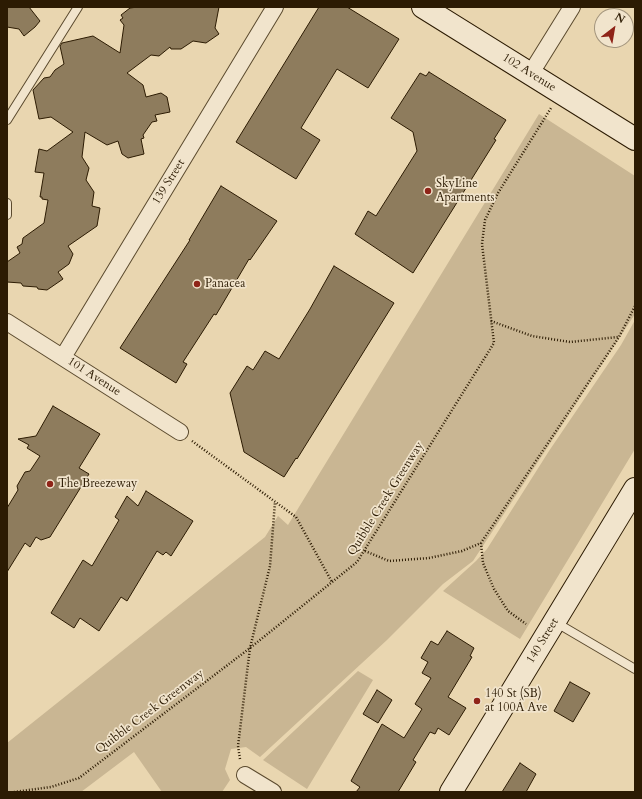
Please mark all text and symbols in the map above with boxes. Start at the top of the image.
north arrow [594,8,634,48]
text: N [612,9,628,27]
street label: 102 Avenue [499,51,559,95]
street label: 139 Street [150,157,188,207]
place label: SkyLine Apartments [436,177,494,205]
marker: SkyLine Apartments [423,186,433,196]
place label: Panacea [205,277,245,291]
marker: Panacea [192,279,202,289]
street label: 101 Avenue [65,354,123,400]
street label: Quibble Creek Greenway [345,439,427,559]
place label: The Breezeway [58,477,137,491]
marker: The Breezeway [45,479,55,489]
street label: 140 Street [524,616,562,666]
street label: Quibble Creek Greenway [93,667,207,757]
place label: 140 St (SB) at 100A Ave [485,687,547,715]
marker: 140 St (SB) at 100A Ave [472,696,482,706]

